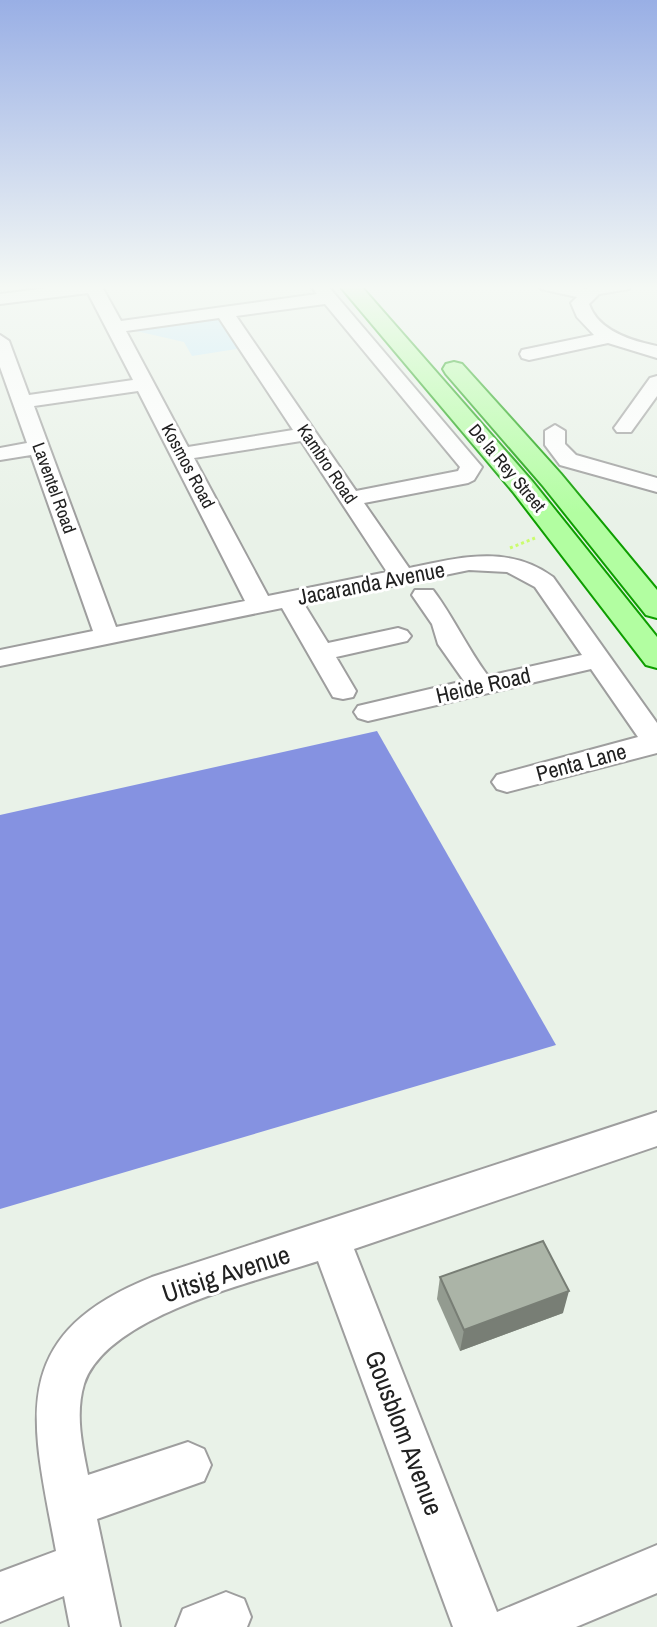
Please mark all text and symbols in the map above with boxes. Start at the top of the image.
street label: De la Rey Street [463,418,552,517]
street label: Kosmos Road [156,419,221,513]
street label: Kambro Road [292,419,363,508]
street label: Laventel Road [26,439,82,537]
street label: Jacaranda Avenue [295,554,447,612]
street label: Heide Road [433,660,533,710]
street label: Penta Lane [533,736,629,788]
street label: Uitsig Avenue [157,1236,294,1311]
street label: Gousblom Avenue [357,1345,452,1520]

